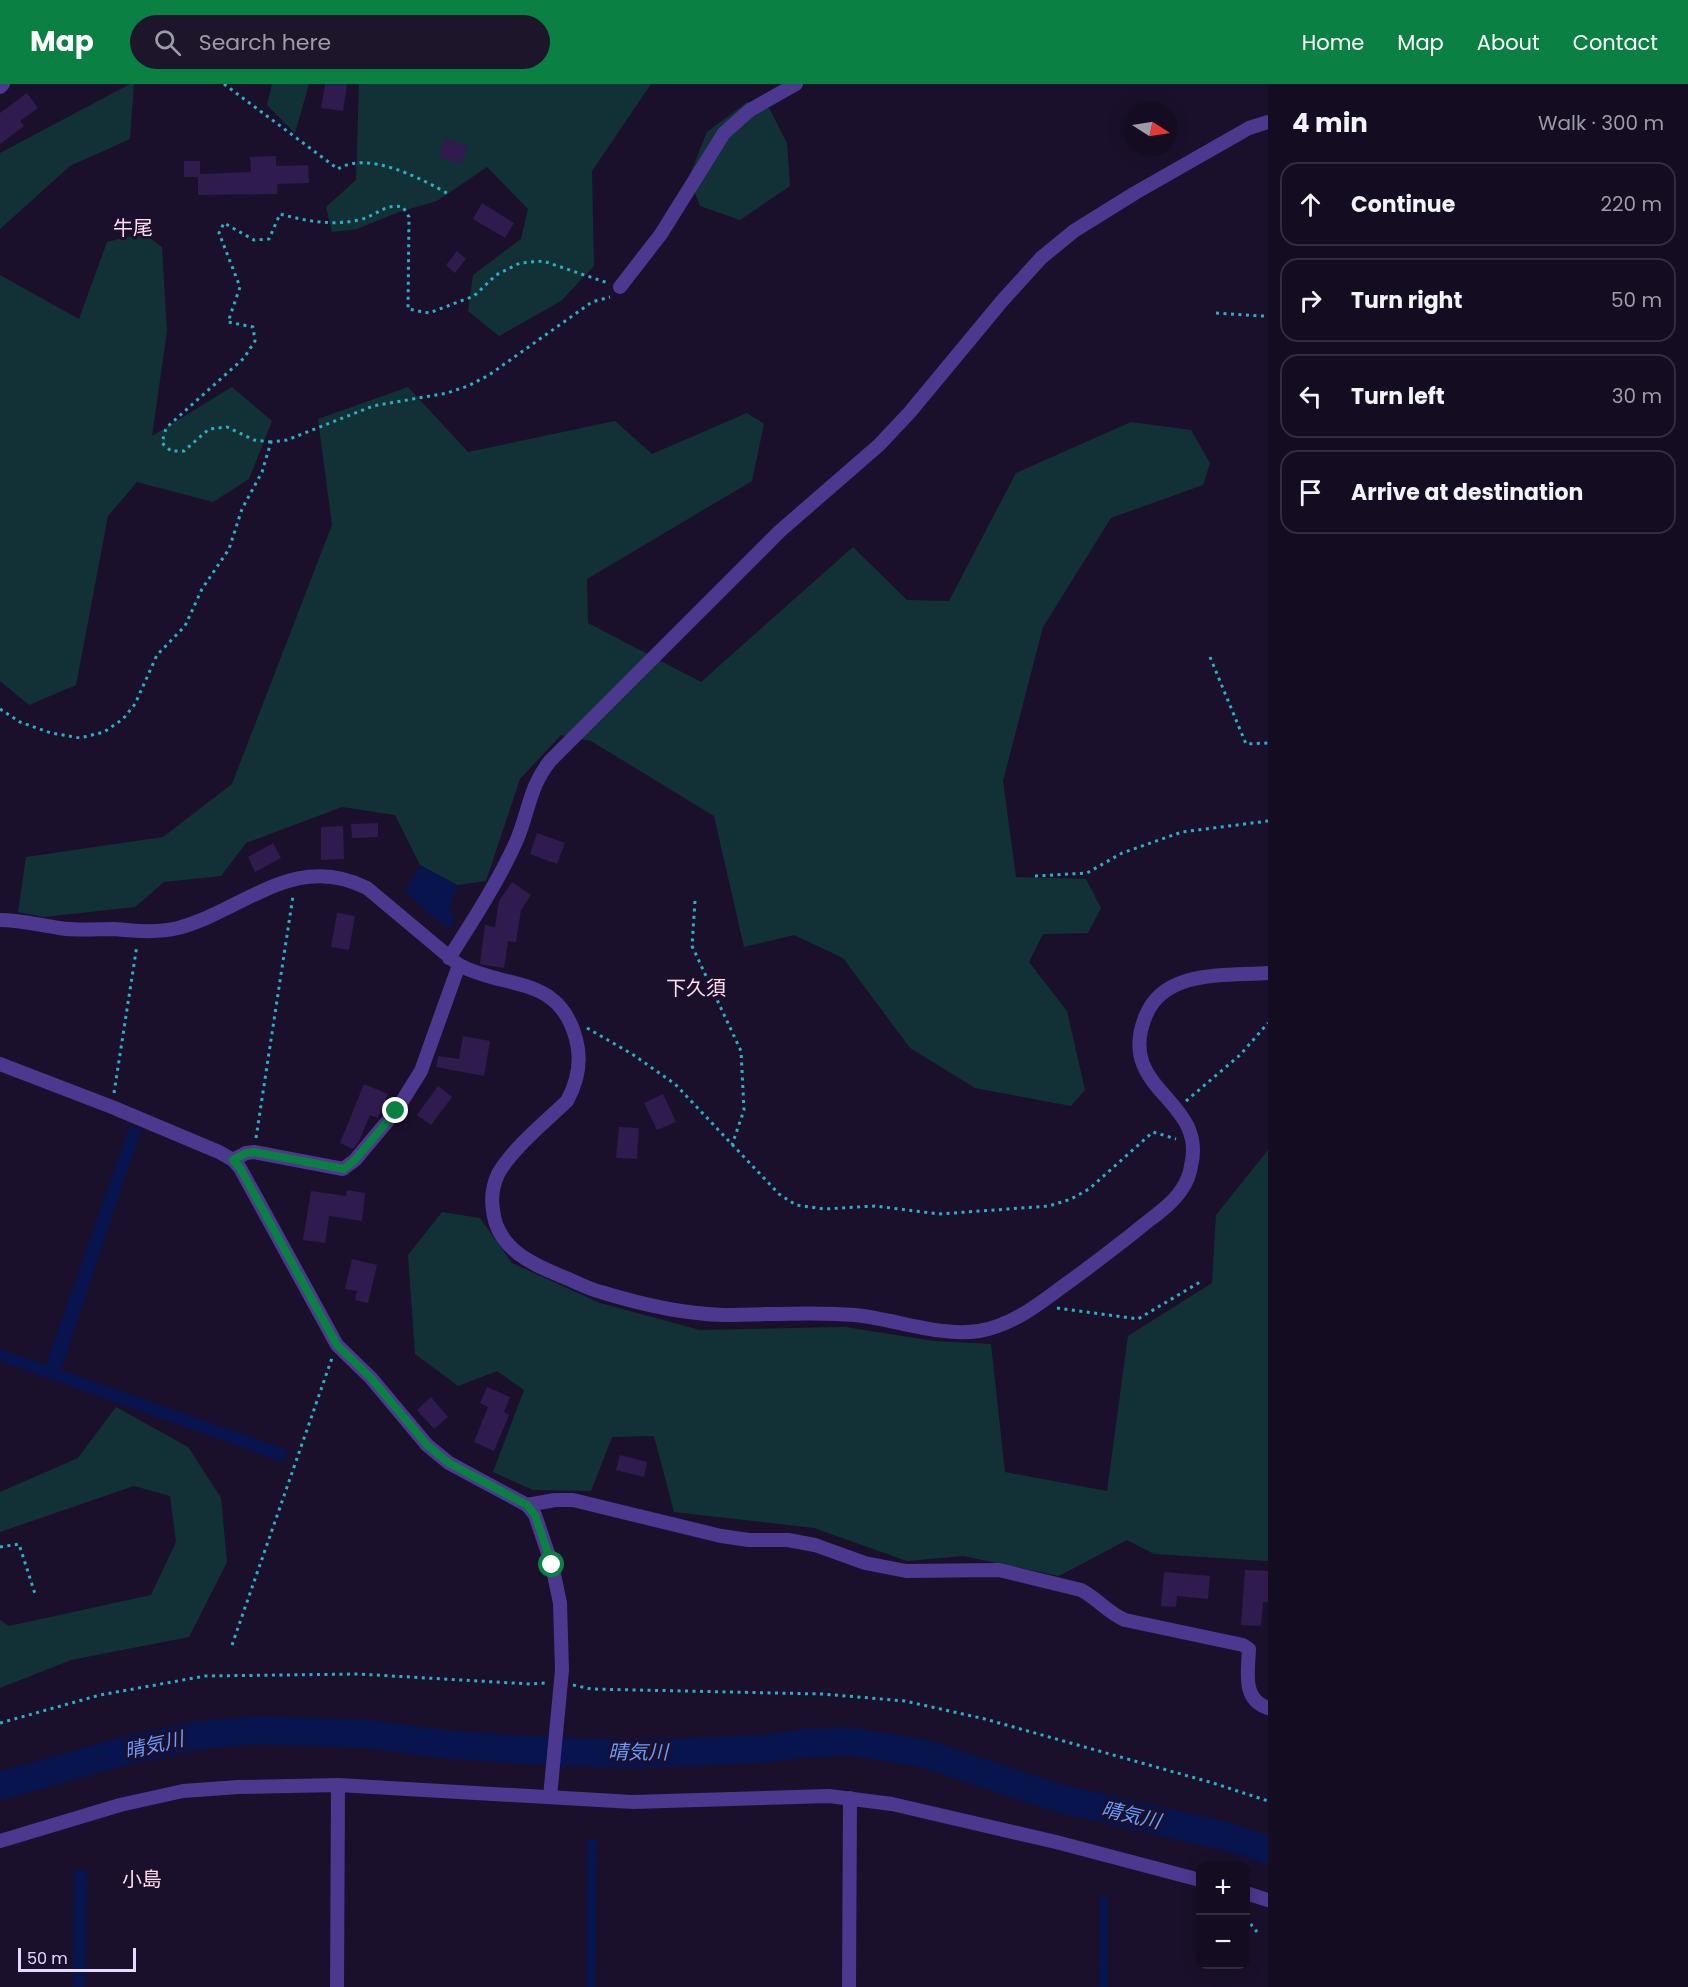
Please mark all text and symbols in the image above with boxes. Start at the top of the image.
search box [130,15,550,69]
text: Map [30,22,94,61]
icon: search [151,26,184,59]
text: Search here [199,27,331,58]
text: Home [1302,28,1364,57]
text: Map [1397,28,1444,57]
text: About [1477,28,1540,57]
text: Contact [1573,28,1658,57]
north arrow [1124,102,1178,156]
text: 4 min [1292,105,1368,141]
text: Walk · 300 m [1538,109,1664,137]
icon: ahead [1294,188,1327,221]
text: Continue [1351,189,1455,220]
text: 220 m [1601,190,1662,218]
district label: 牛尾 [113,214,153,242]
icon: right [1294,284,1327,317]
text: Turn right [1351,285,1462,316]
text: 50 m [1611,286,1662,314]
icon: left [1294,380,1327,413]
text: Turn left [1351,381,1445,412]
text: 30 m [1612,382,1662,410]
icon: arrive [1294,476,1327,509]
text: Arrive at destination [1351,477,1583,508]
district label: 下久須 [666,974,726,1002]
route end [382,1097,408,1123]
route start [538,1551,564,1577]
water label: 晴気川 [122,1724,188,1765]
water label: 晴気川 [608,1738,670,1766]
water label: 晴気川 [1099,1795,1165,1836]
map controls [1196,1861,1250,1969]
button: + [1196,1861,1250,1915]
district label: 小島 [122,1865,162,1893]
button: − [1196,1915,1250,1969]
scale bar [18,1945,136,1972]
text: 50 m [27,1947,68,1970]

